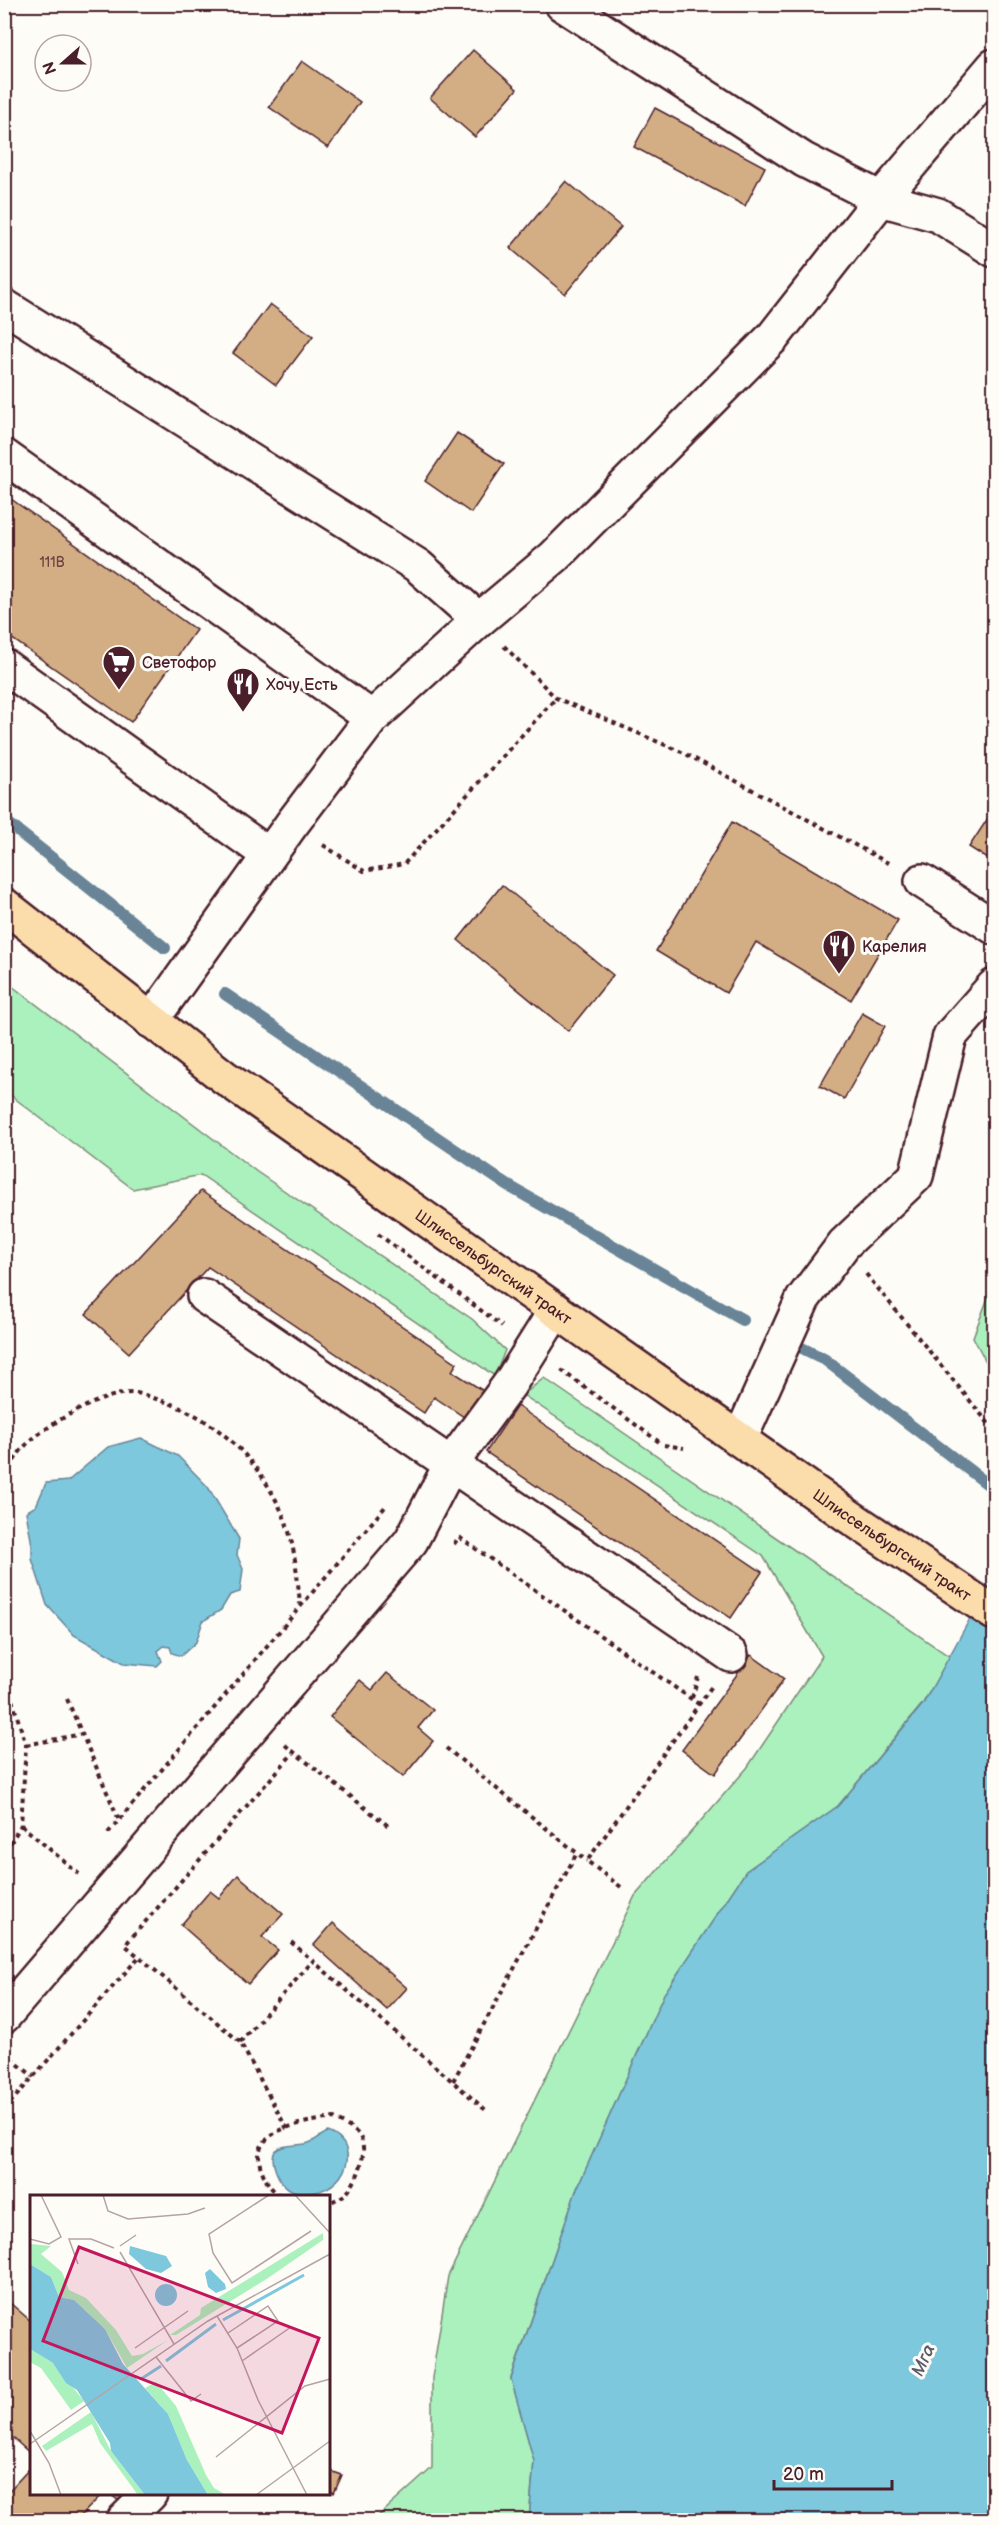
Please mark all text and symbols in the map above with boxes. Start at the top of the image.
north arrow [33,33,93,93]
text: N [39,59,61,77]
house number: 111В [39,554,65,571]
supermarket icon: Светофор [101,644,137,691]
place label: Светофор [142,654,216,673]
restaurant icon: Хочу Есть [225,666,261,713]
place label: Хочу Есть [266,676,338,695]
restaurant icon: Карелия [821,928,857,975]
place label: Карелия [862,938,927,957]
street label: Шлиссельбургский тракт [411,1206,575,1330]
street label: Шлиссельбургский тракт [809,1486,975,1606]
inset map [30,2195,330,2495]
water label: Мга [907,2341,940,2379]
scale bar [774,2453,892,2491]
text: 20 m [783,2464,824,2485]

